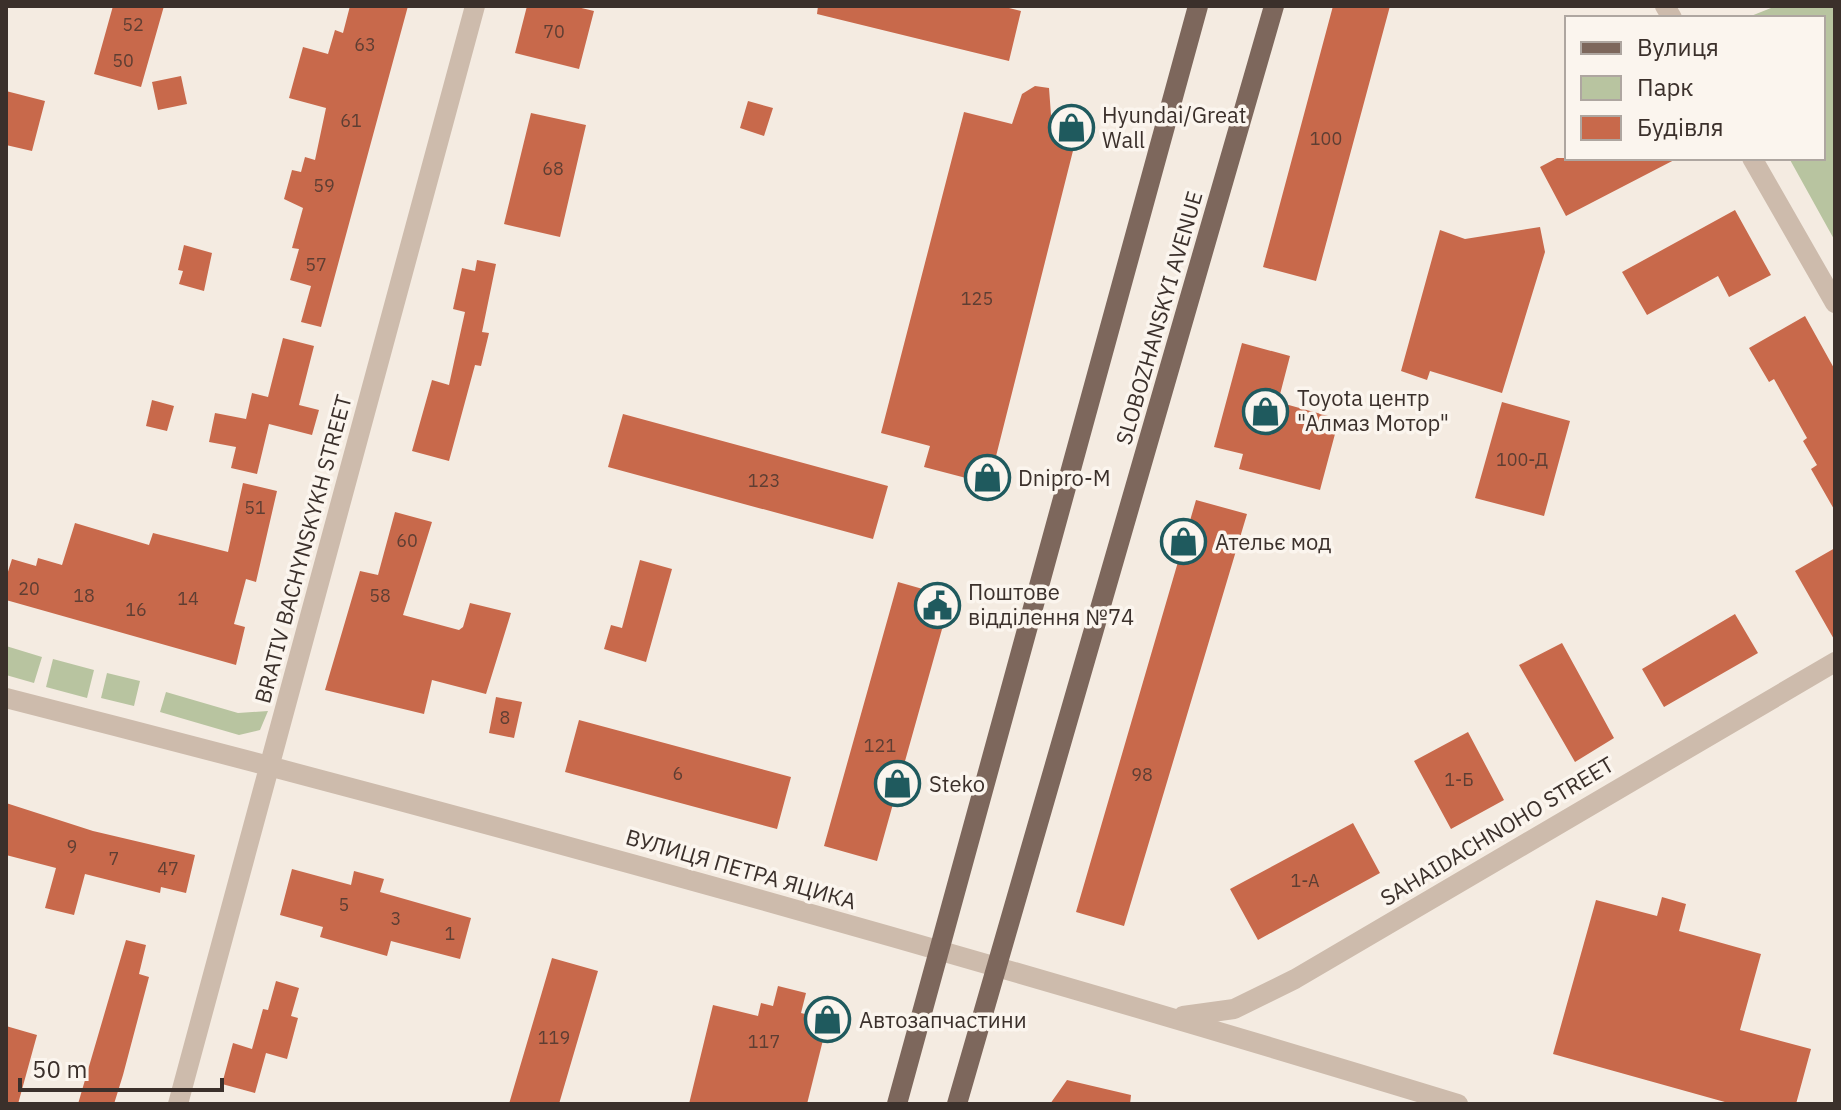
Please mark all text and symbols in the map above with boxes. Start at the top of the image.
house number: 52 [122,13,144,36]
legend [1565,16,1825,160]
house number: 70 [543,20,565,43]
text: Вулиця [1637,31,1719,63]
house number: 63 [354,33,376,56]
house number: 50 [112,49,134,72]
text: Парк [1637,71,1694,103]
place label: Hyundai/Great Wall [1102,100,1246,154]
shop icon: Hyundai/Great Wall [1047,104,1095,152]
house number: 61 [340,109,362,132]
text: Будівля [1637,111,1724,143]
house number: 100 [1310,127,1342,150]
house number: 68 [542,157,564,180]
house number: 59 [313,174,335,197]
street label: SLOBOZHANSKYI AVENUE [1108,188,1209,448]
house number: 57 [305,253,327,276]
house number: 125 [961,287,993,310]
place label: Toyota центр "Алмаз Мотор" [1297,383,1449,437]
shop icon: Toyota центр "Алмаз Мотор" [1242,387,1290,435]
street label: BRATIV BACHYNSKYKH STREET [247,391,358,706]
house number: 100-Д [1496,448,1548,471]
shop icon: Dnipro-M [963,454,1011,502]
place label: Dnipro-M [1018,463,1111,492]
house number: 123 [748,469,780,492]
house number: 51 [244,496,266,519]
shop icon: Ательє мод [1160,518,1208,566]
place label: Ательє мод [1215,527,1331,556]
house number: 60 [396,529,418,552]
house number: 20 [18,577,40,600]
place label: Поштове відділення №74 [968,577,1134,631]
public building icon: Поштове відділення №74 [913,581,961,629]
house number: 18 [73,584,95,607]
house number: 58 [369,584,391,607]
house number: 14 [177,587,199,610]
house number: 16 [125,598,147,621]
house number: 8 [500,706,510,729]
house number: 121 [864,734,896,757]
street label: SAHAIDACHNOHO STREET [1375,749,1619,912]
shop icon: Steko [874,760,922,808]
house number: 6 [673,762,683,785]
house number: 98 [1131,763,1153,786]
house number: 1-Б [1444,768,1474,791]
place label: Steko [929,769,985,798]
street label: ВУЛИЦЯ ПЕТРА ЯЦИКА [622,822,860,915]
house number: 9 [67,835,77,858]
house number: 7 [109,847,119,870]
house number: 47 [157,857,179,880]
house number: 1-А [1290,869,1320,892]
house number: 5 [339,893,349,916]
house number: 3 [391,907,401,930]
house number: 1 [445,922,455,945]
shop icon: Автозапчастини [804,996,852,1044]
place label: Автозапчастини [859,1005,1027,1034]
house number: 119 [538,1026,570,1049]
house number: 117 [748,1030,780,1053]
scale bar [20,1042,222,1092]
text: 50 m [32,1053,87,1085]

